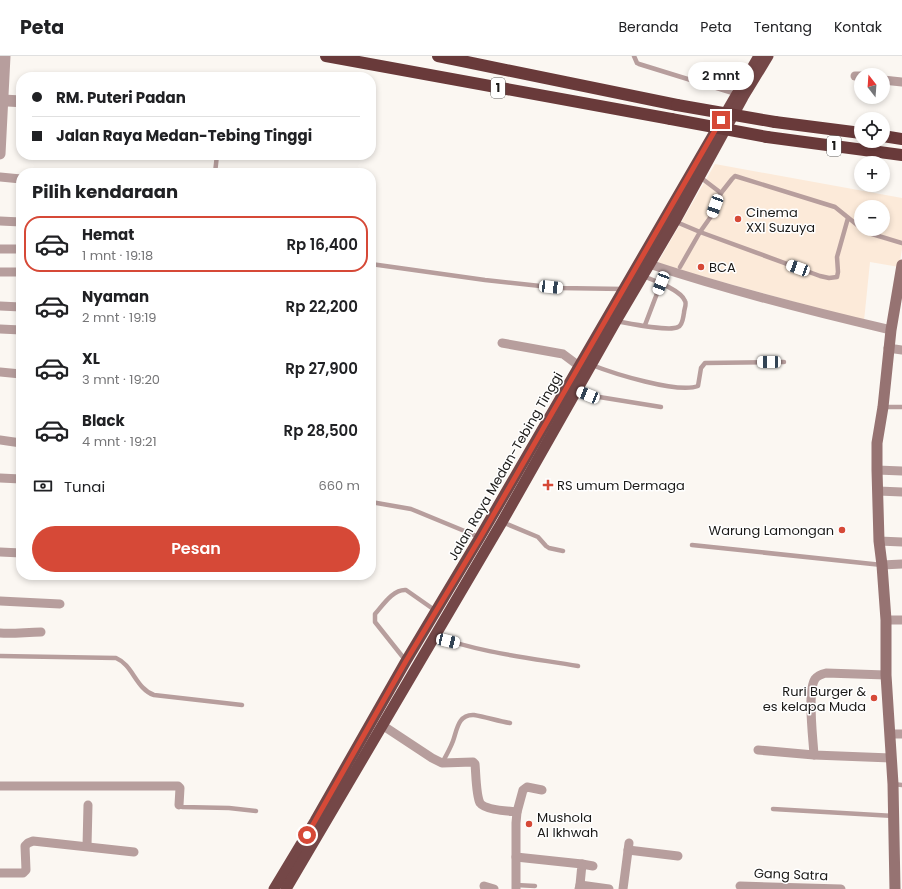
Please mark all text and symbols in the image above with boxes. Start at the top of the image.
text: Peta [20,14,64,41]
text: Beranda [619,17,678,37]
text: Peta [700,17,732,37]
text: Tentang [754,17,812,37]
text: Kontak [834,17,882,37]
callout: 2 mnt [688,62,754,90]
text: 2 mnt [702,66,740,85]
north arrow [854,68,890,104]
map controls [854,68,890,236]
road number: 1 [491,78,505,98]
text: RM. Puteri Padan [56,87,186,108]
route end [712,111,730,129]
button: locate [854,112,890,148]
text: Jalan Raya Medan-Tebing Tinggi [56,125,312,146]
road number: 1 [827,136,841,156]
button: + [854,156,890,192]
text: Pilih kendaraan [32,179,178,204]
car [705,193,725,219]
button: − [854,200,890,236]
place label: Cinema XXI Suzuya [746,203,815,237]
marker: Cinema XXI Suzuya [733,214,743,224]
text: Hemat [82,224,134,245]
icon: car [34,226,70,262]
text: Rp 16,400 [287,234,358,255]
text: 1 mnt · 19:18 [82,246,153,265]
place label: BCA [709,258,736,277]
car [785,258,811,278]
marker: BCA [696,262,706,272]
car [651,270,671,296]
car [538,280,564,294]
text: Nyaman [82,286,149,307]
icon: car [34,288,70,324]
text: Rp 22,200 [286,296,358,317]
text: 2 mnt · 19:19 [82,308,157,327]
text: XL [82,348,100,369]
icon: car [34,350,70,386]
car [757,356,781,368]
text: Rp 27,900 [285,358,358,379]
street label: Jalan Raya Medan-Tebing Tinggi [443,368,567,564]
text: 3 mnt · 19:20 [82,370,160,389]
car [575,385,601,405]
text: Black [82,410,125,431]
icon: car [34,412,70,448]
text: Rp 28,500 [284,420,358,441]
text: 4 mnt · 19:21 [82,432,157,451]
icon: cash [32,475,54,497]
text: Tunai [64,476,105,497]
text: 660 m [318,476,360,495]
place label: RS umum Dermaga [557,476,685,495]
marker: RS umum Dermaga [542,479,554,491]
place label: Warung Lamongan [708,521,834,540]
marker: Warung Lamongan [837,525,847,535]
button: Pesan [32,526,360,572]
car [435,632,461,650]
place label: Ruri Burger & es kelapa Muda [763,682,866,716]
marker: Ruri Burger & es kelapa Muda [869,693,879,703]
place label: Mushola Al Ikhwah [537,808,598,842]
marker: Mushola Al Ikhwah [524,819,534,829]
route start [298,826,316,844]
street label: Gang Satra [754,864,828,885]

